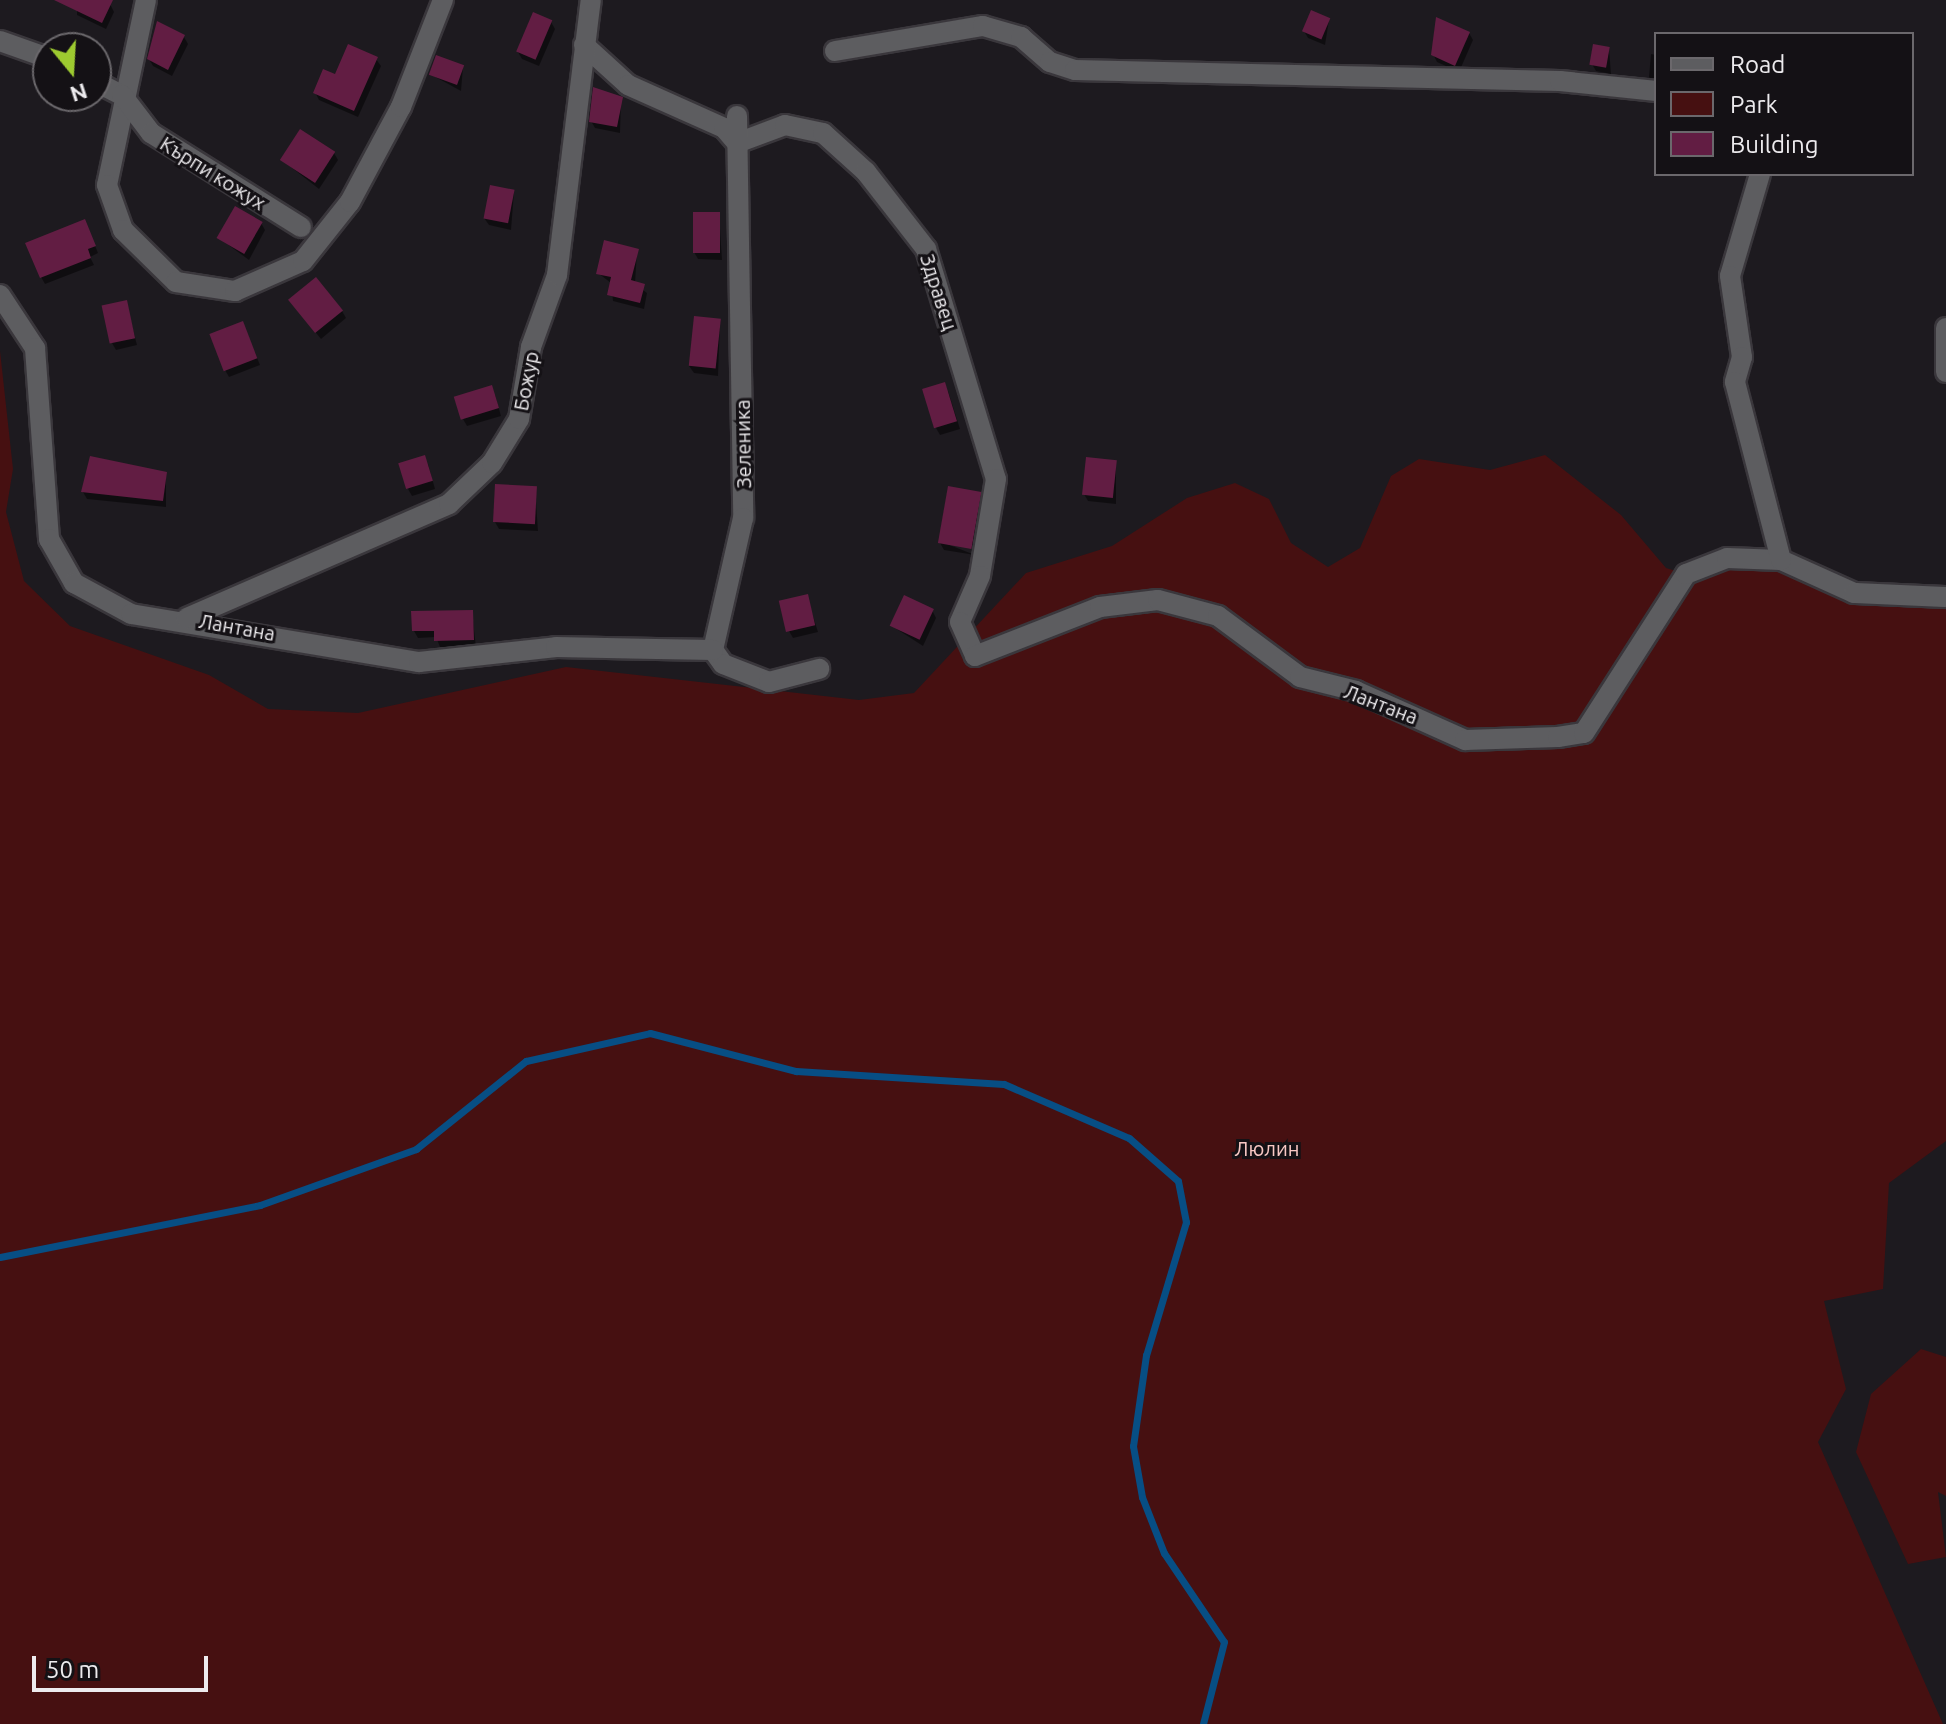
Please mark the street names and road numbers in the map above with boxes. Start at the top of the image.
street label: Кърпи кожух [156,131,270,215]
street label: Здравец [915,251,963,333]
street label: Божур [508,349,544,413]
street label: Зеленика [730,399,756,489]
street label: Лантана [197,609,277,645]
street label: Лантана [1341,679,1421,729]

